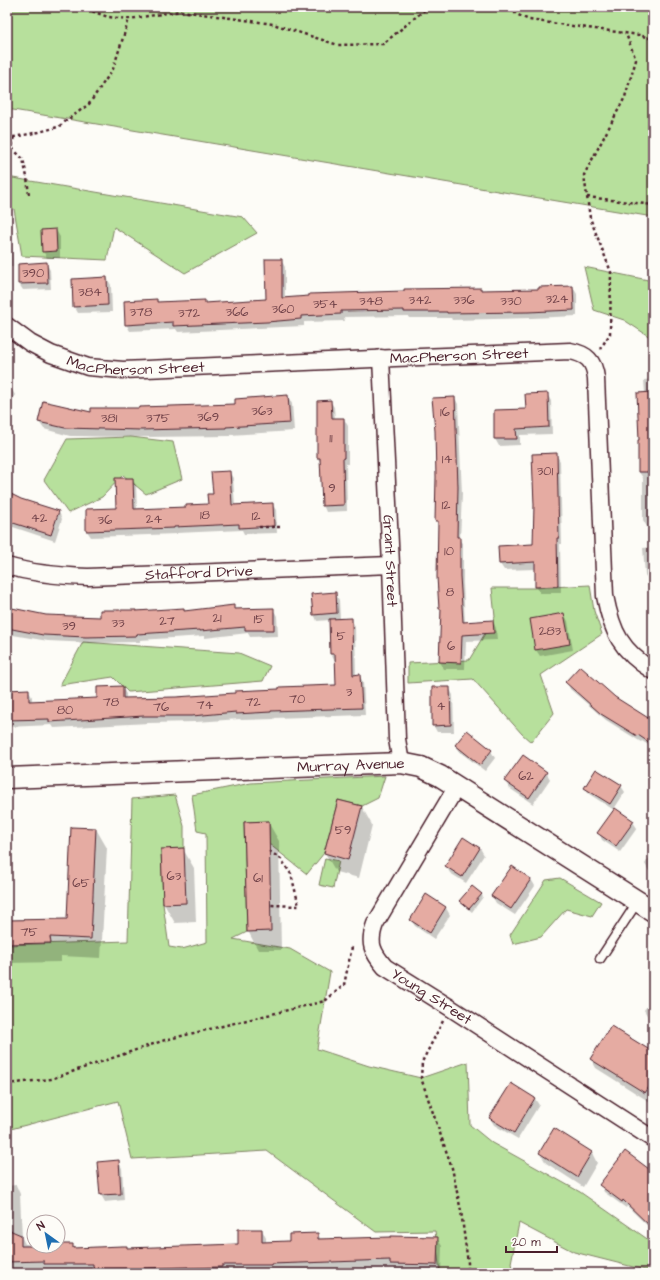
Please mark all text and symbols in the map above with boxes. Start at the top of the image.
house number: 390 [22,264,44,282]
house number: 384 [78,283,102,301]
house number: 324 [546,290,569,308]
house number: 342 [409,291,432,309]
house number: 336 [453,291,475,309]
house number: 348 [359,292,384,310]
house number: 330 [500,292,522,310]
house number: 354 [313,295,337,313]
house number: 360 [272,300,294,318]
house number: 378 [129,303,153,321]
house number: 366 [226,303,248,321]
house number: 372 [178,304,201,322]
street label: MacPherson Street [389,342,529,369]
street label: MacPherson Street [64,350,205,381]
house number: 363 [251,402,273,420]
house number: 16 [440,403,450,421]
house number: 369 [197,408,219,426]
house number: 381 [101,409,118,427]
house number: 375 [146,409,170,427]
house number: 11 [329,429,333,447]
house number: 14 [442,450,452,468]
house number: 301 [537,462,554,480]
house number: 9 [328,479,336,497]
house number: 12 [441,496,451,514]
house number: 18 [200,506,211,524]
house number: 12 [251,507,261,525]
house number: 42 [31,509,48,527]
house number: 24 [146,510,162,528]
house number: 36 [98,511,112,529]
street label: Grant Street [378,514,403,607]
house number: 10 [444,542,454,560]
street label: Stafford Drive [145,560,253,585]
house number: 8 [446,583,455,601]
house number: 21 [212,609,222,627]
house number: 15 [254,610,264,628]
house number: 27 [159,612,175,630]
house number: 33 [111,614,125,632]
house number: 39 [62,617,76,635]
house number: 283 [539,622,562,640]
house number: 5 [336,627,346,645]
house number: 6 [447,637,455,655]
house number: 3 [346,683,353,701]
house number: 70 [289,690,305,708]
house number: 78 [103,693,120,711]
house number: 72 [245,693,261,711]
house number: 74 [197,696,214,714]
house number: 4 [437,697,446,715]
house number: 76 [153,698,169,716]
house number: 80 [57,701,73,719]
street label: Murray Avenue [297,752,405,777]
house number: 62 [518,767,534,785]
house number: 59 [335,821,351,839]
house number: 63 [167,867,182,885]
house number: 61 [253,869,263,887]
house number: 65 [72,874,90,892]
house number: 75 [20,923,38,941]
street label: Young Street [387,963,476,1030]
north arrow [26,1214,66,1254]
text: N [34,1218,48,1234]
scale bar [506,1228,557,1254]
text: 20 m [512,1234,541,1251]

